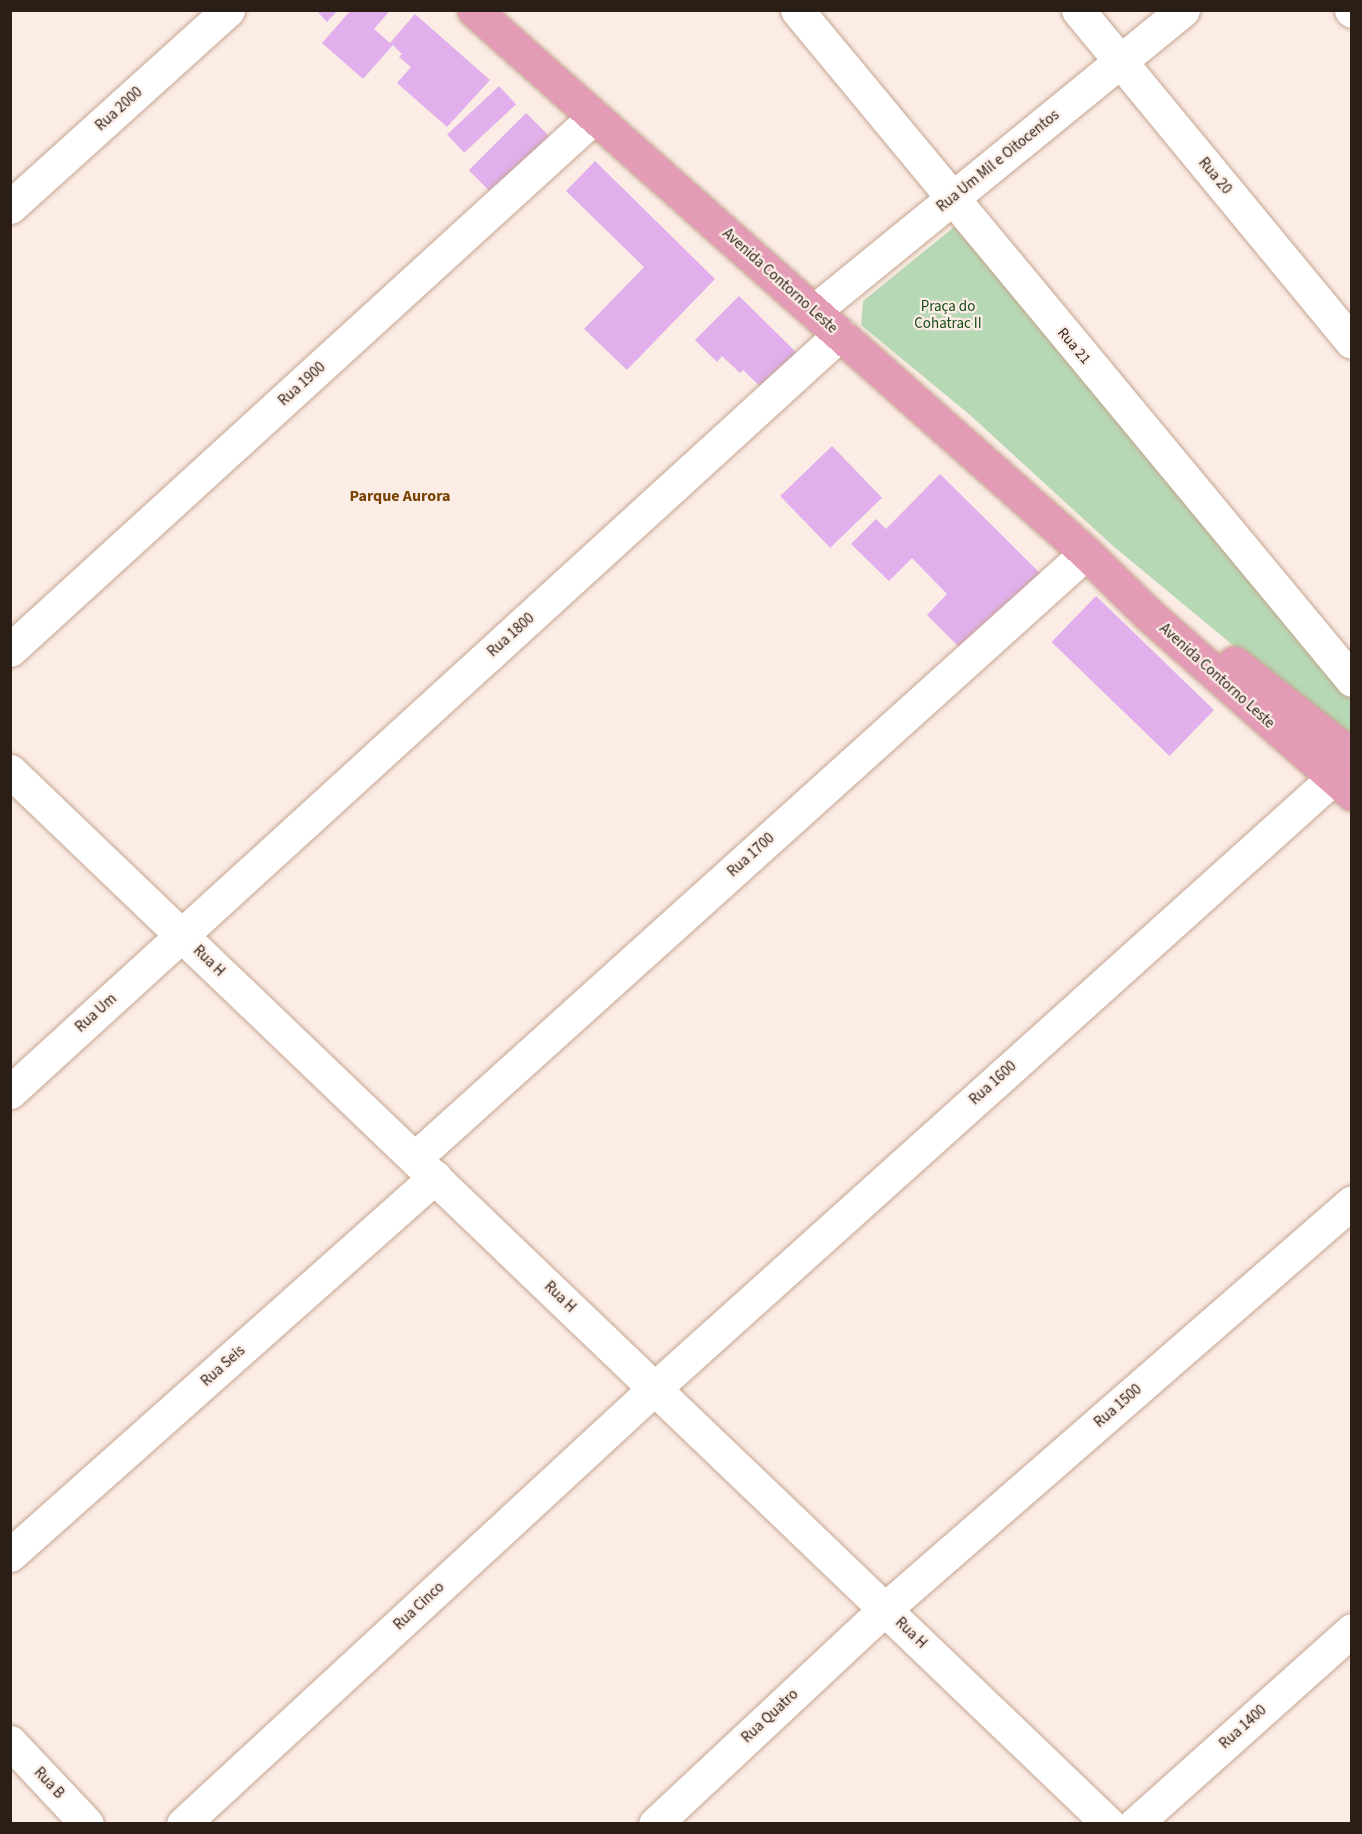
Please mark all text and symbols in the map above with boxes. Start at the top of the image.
street label: Rua 2000 [92,83,146,135]
street label: Rua Um Mil e Oitocentos [933,106,1063,216]
street label: Rua 20 [1195,154,1235,198]
street label: Avenida Contorno Leste [719,225,841,337]
park label: Praça do Cohatrac II [914,297,982,332]
street label: Rua 21 [1054,324,1094,368]
street label: Rua 1900 [275,358,329,410]
district label: Parque Aurora [349,486,451,506]
street label: Rua 1800 [484,609,538,661]
street label: Avenida Contorno Leste [1156,620,1278,732]
street label: Rua 1700 [724,829,778,881]
street label: Rua H [189,942,229,980]
street label: Rua Um [72,990,120,1036]
street label: Rua 1600 [966,1057,1020,1109]
street label: Rua H [540,1278,580,1316]
street label: Rua Seis [197,1342,249,1390]
street label: Rua 1500 [1091,1380,1145,1432]
street label: Rua Cinco [390,1578,448,1634]
street label: Rua H [891,1614,931,1652]
street label: Rua Quatro [738,1685,802,1747]
street label: Rua 1400 [1216,1701,1270,1753]
street label: Rua B [30,1764,68,1802]

